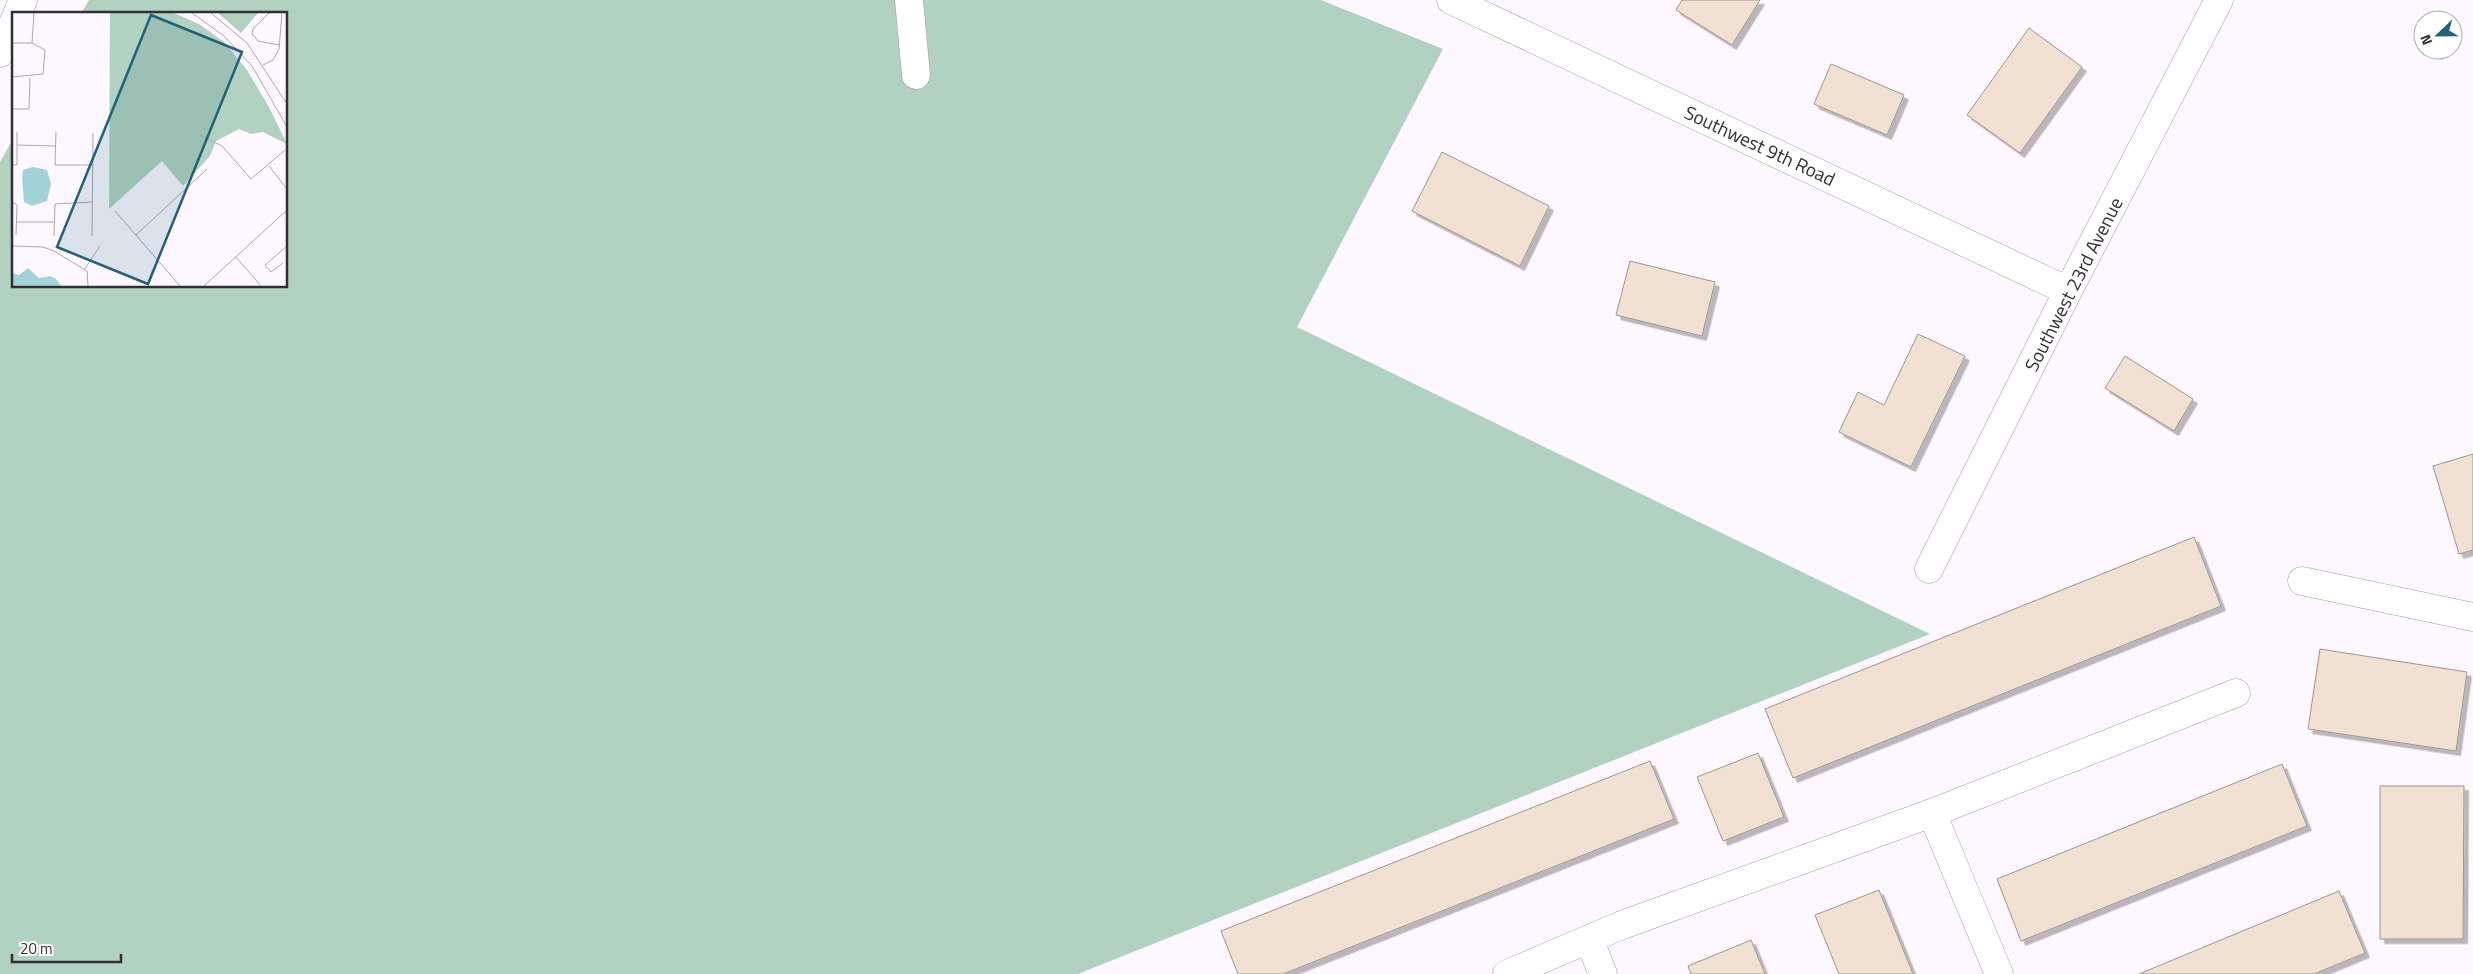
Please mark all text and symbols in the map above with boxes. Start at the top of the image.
north arrow [2413,10,2463,60]
inset map [12,12,288,288]
text: N [2414,32,2437,48]
street label: Southwest 9th Road [1680,97,1840,193]
street label: Southwest 23rd Avenue [2016,192,2130,376]
scale bar [12,932,121,964]
text: 20 m [20,937,53,960]

